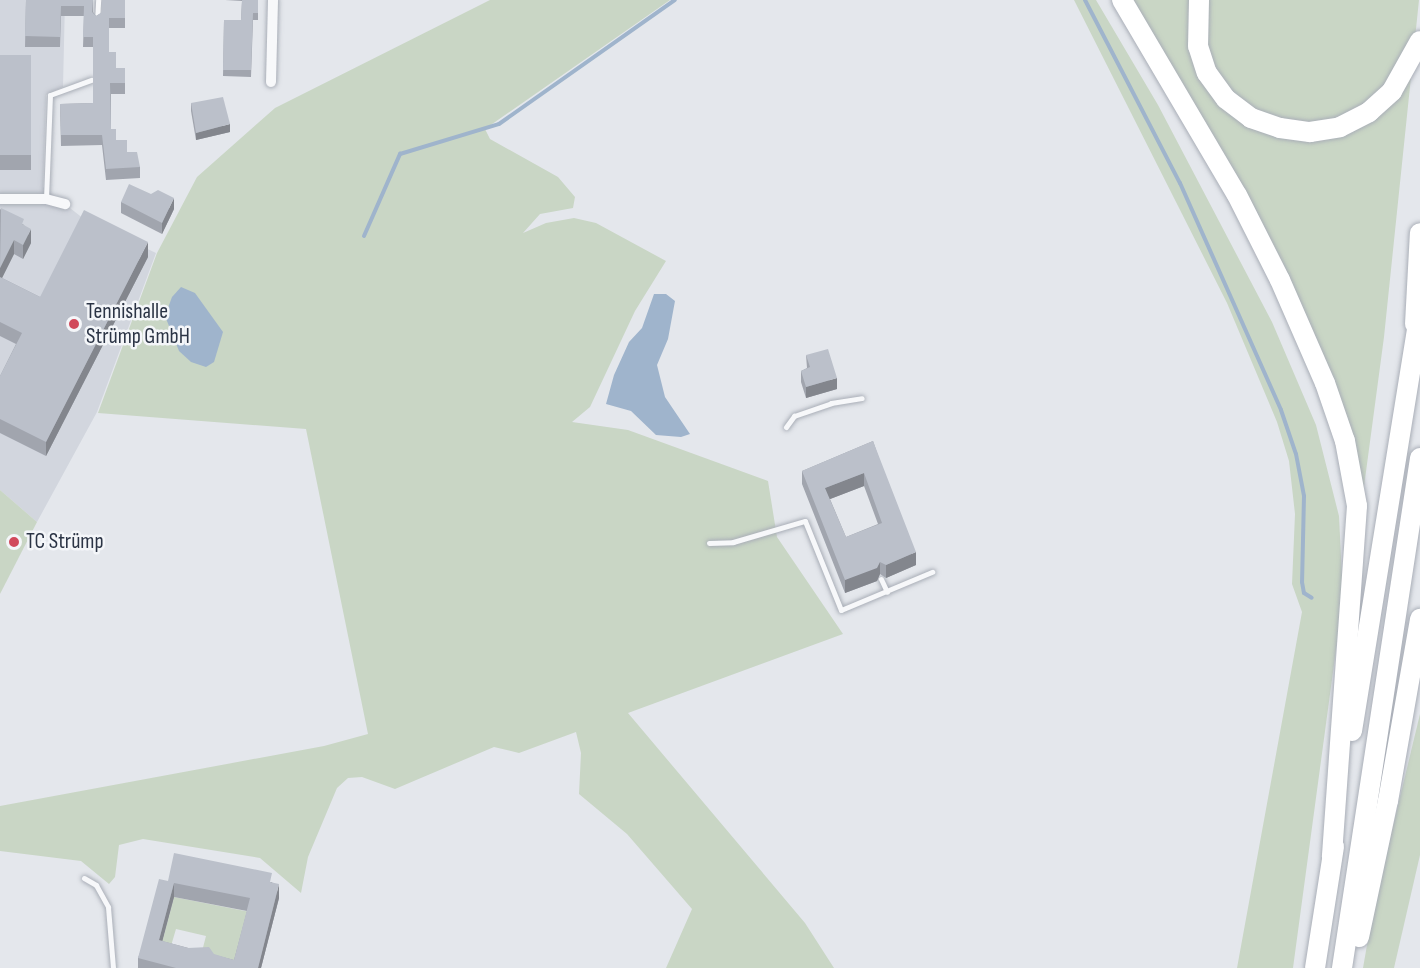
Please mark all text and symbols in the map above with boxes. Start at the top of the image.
place label: Tennishalle Strümp GmbH [86,298,190,350]
marker: Tennishalle Strümp GmbH [67,317,81,331]
place label: TC Strümp [26,529,104,555]
marker: TC Strümp [7,535,21,549]

